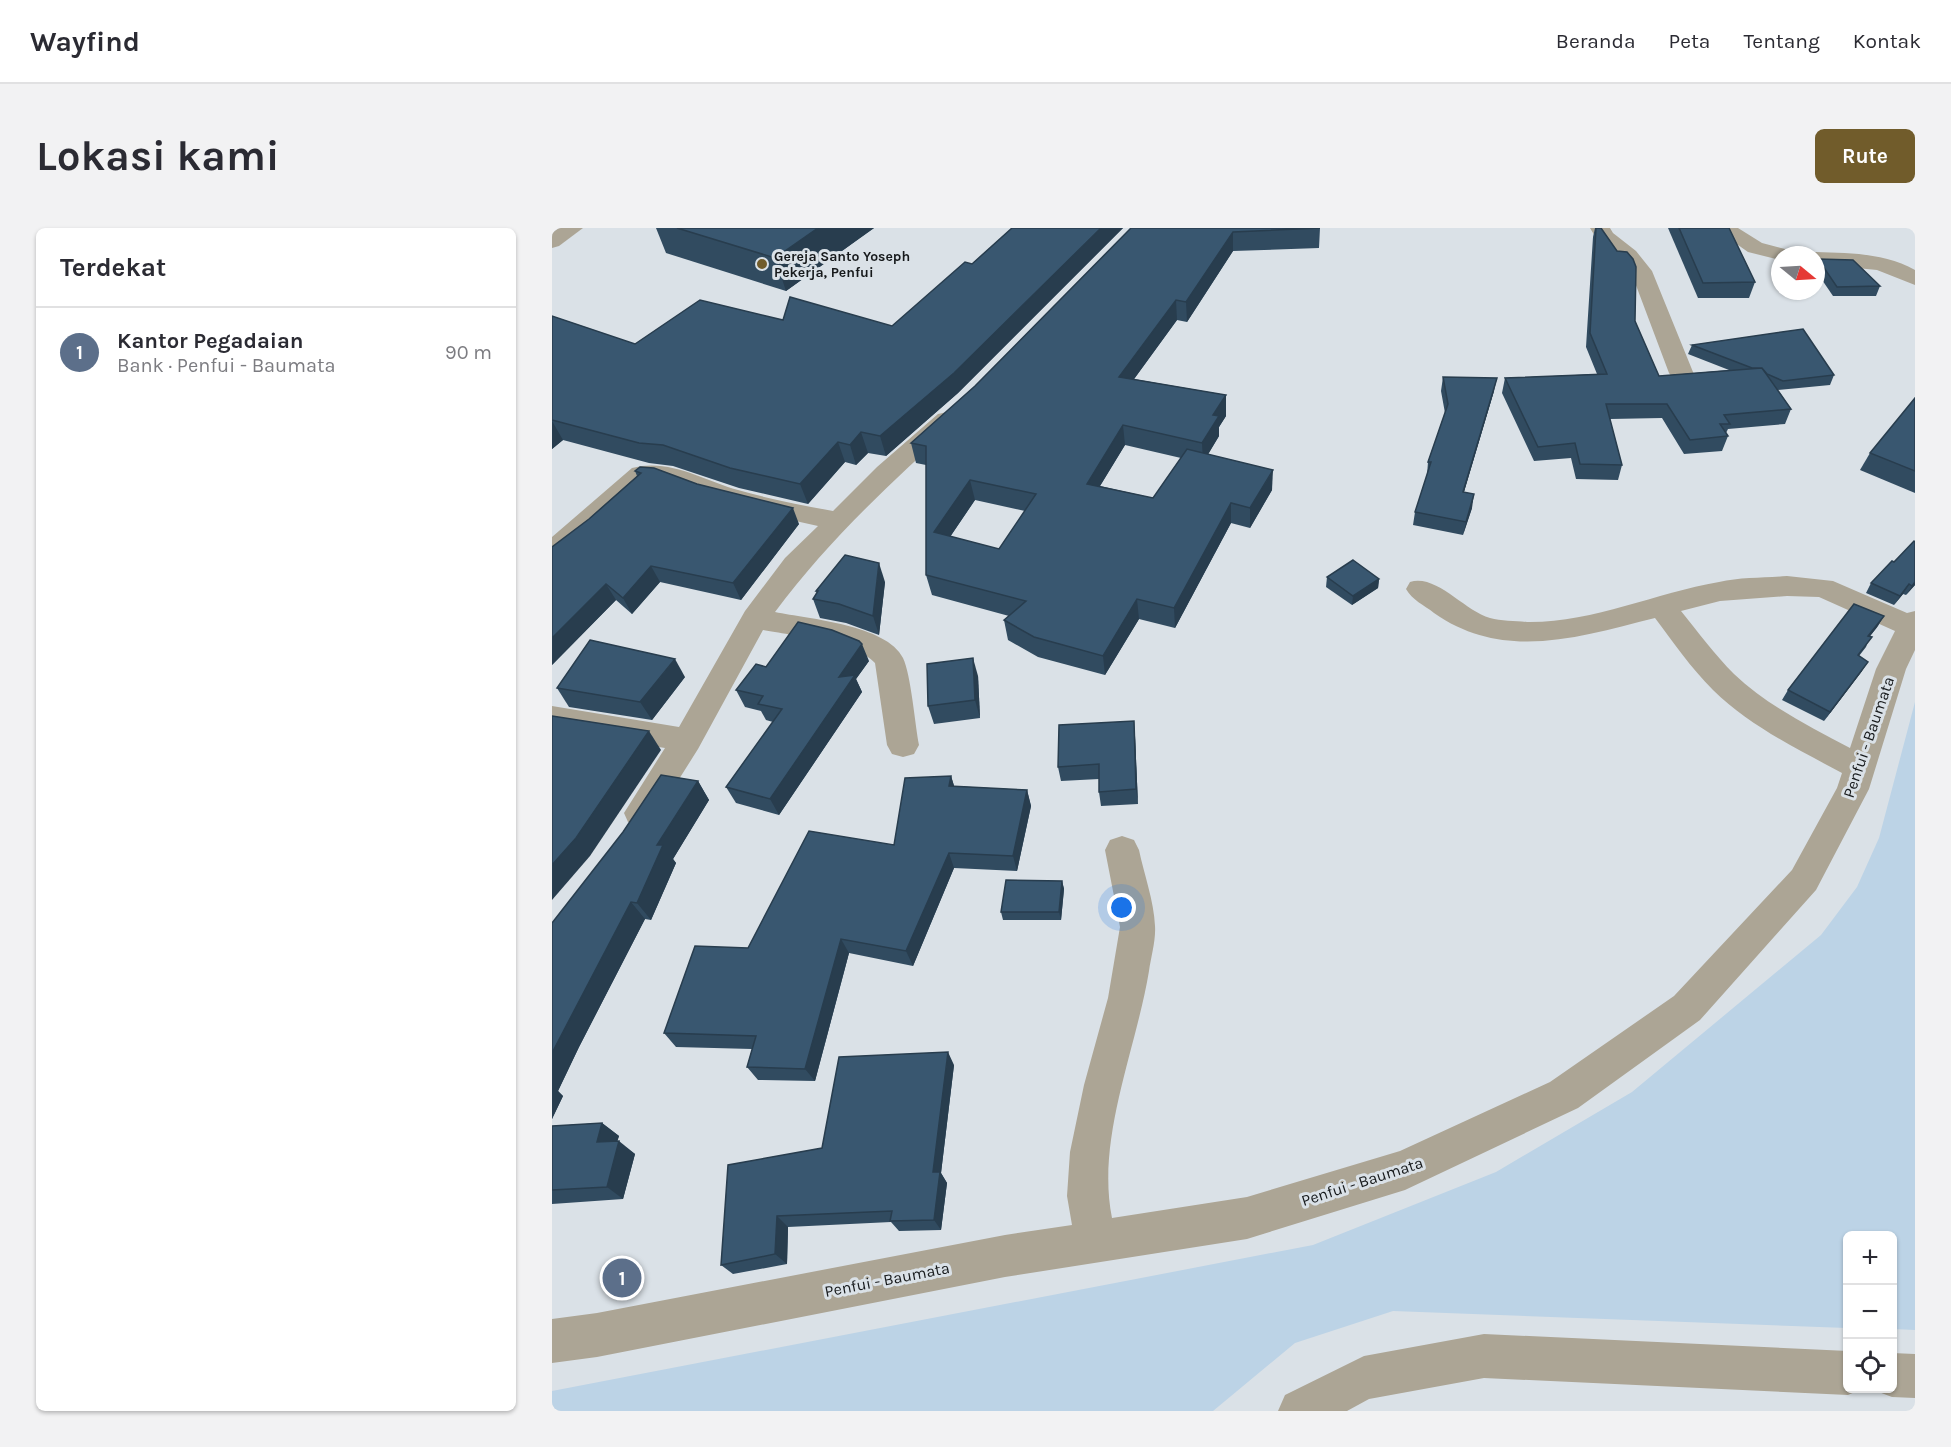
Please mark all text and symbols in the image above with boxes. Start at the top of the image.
text: Wayfind [30,25,140,58]
text: Beranda [1556,29,1636,53]
text: Peta [1669,29,1710,53]
text: Tentang [1743,29,1820,53]
text: Kontak [1853,29,1921,53]
button: Rute [1815,129,1915,183]
text: Lokasi kami [36,131,280,181]
north arrow [1771,246,1825,300]
place label: Gereja Santo Yoseph Pekerja, Penfui [774,248,910,281]
text: Terdekat [60,252,166,283]
marker: Gereja Santo Yoseph Pekerja, Penfui [755,257,769,271]
text: Kantor Pegadaian [117,328,304,354]
text: 1 [76,341,83,364]
text: 90 m [445,341,492,364]
text: Bank · Penfui - Baumata [117,354,335,377]
street label: Penfui - Baumata [1839,674,1898,800]
your location [1107,893,1136,922]
street label: Penfui - Baumata [1299,1153,1425,1210]
map controls [1843,1231,1897,1393]
button: + [1843,1231,1897,1285]
pin: 1 [602,1256,642,1300]
street label: Penfui - Baumata [823,1258,951,1301]
button: − [1843,1285,1897,1339]
button: locate [1843,1339,1897,1393]

